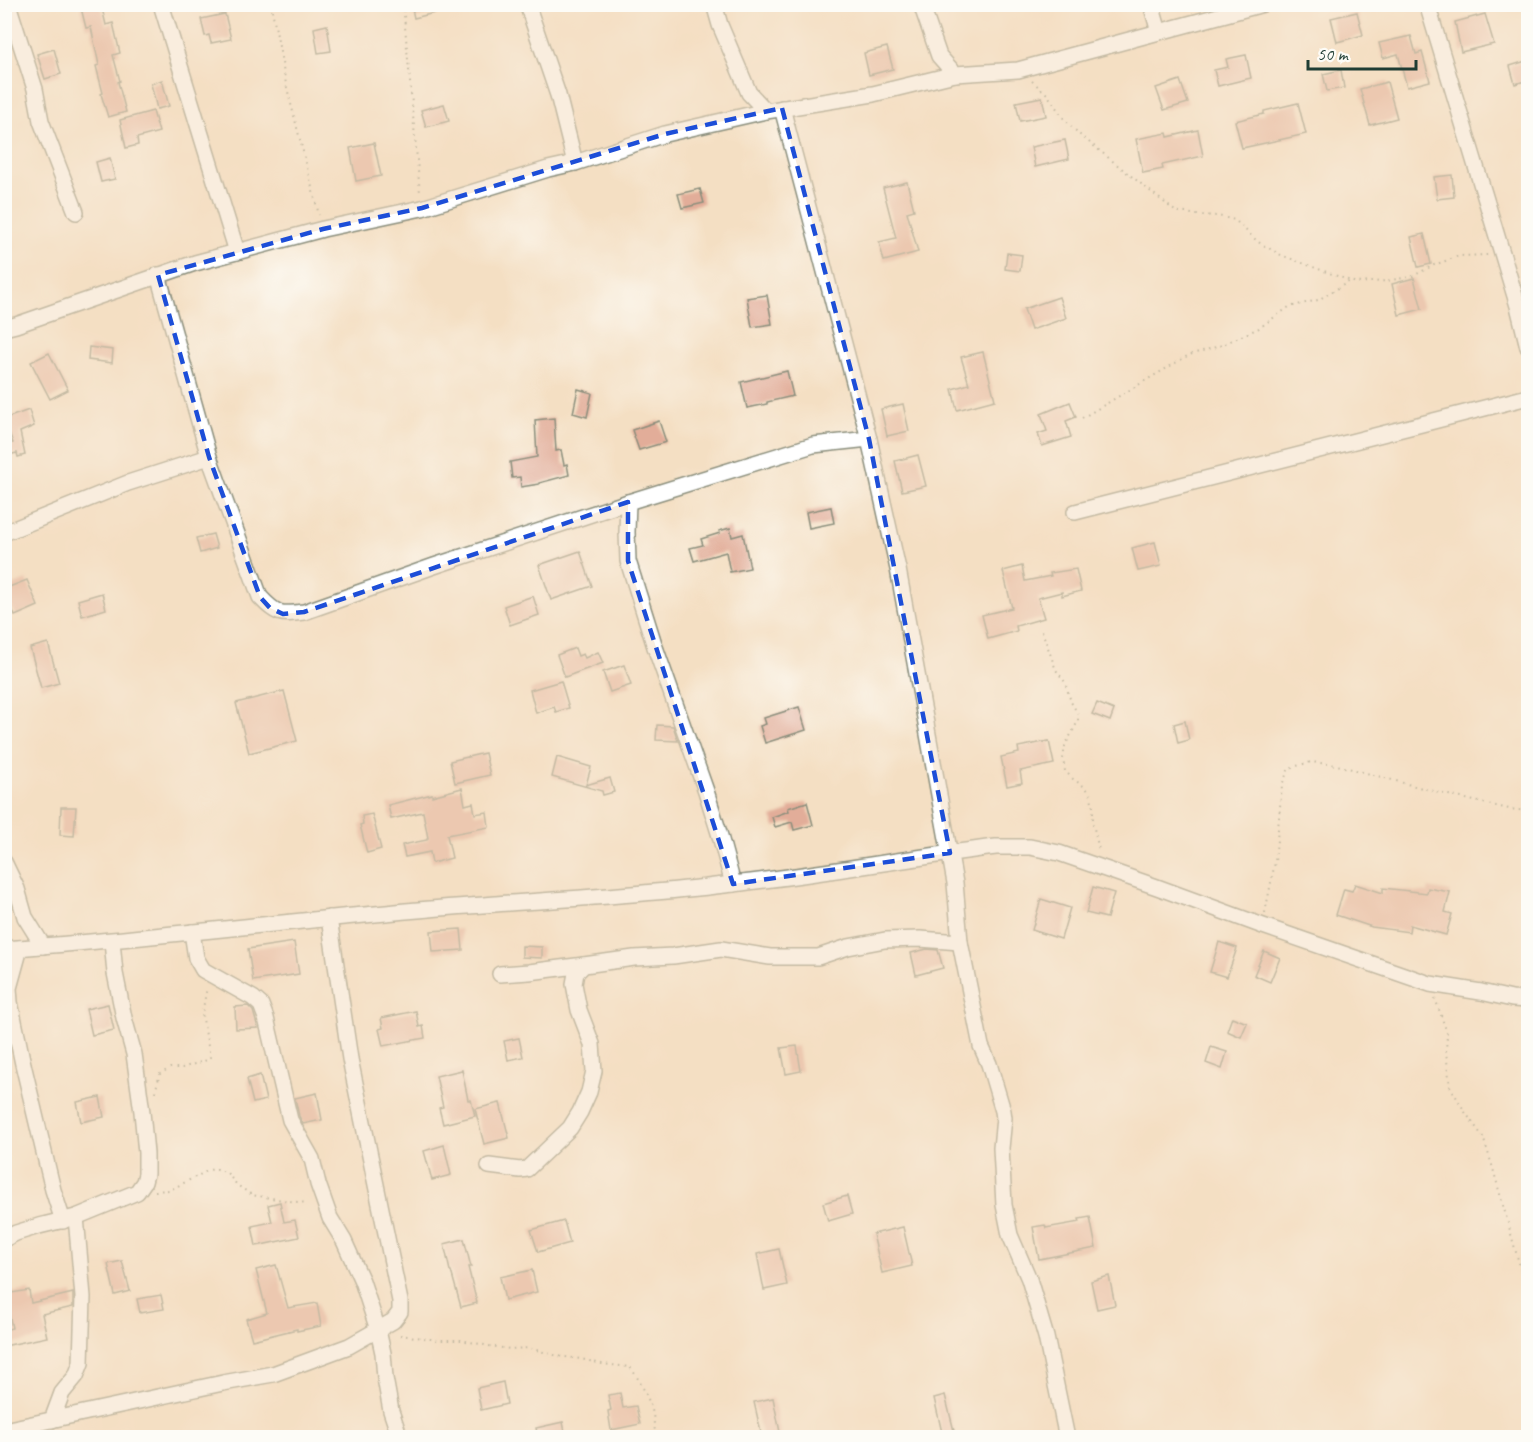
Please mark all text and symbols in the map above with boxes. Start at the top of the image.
scale bar [1308,33,1416,71]
text: 50 m [1317,43,1350,65]

